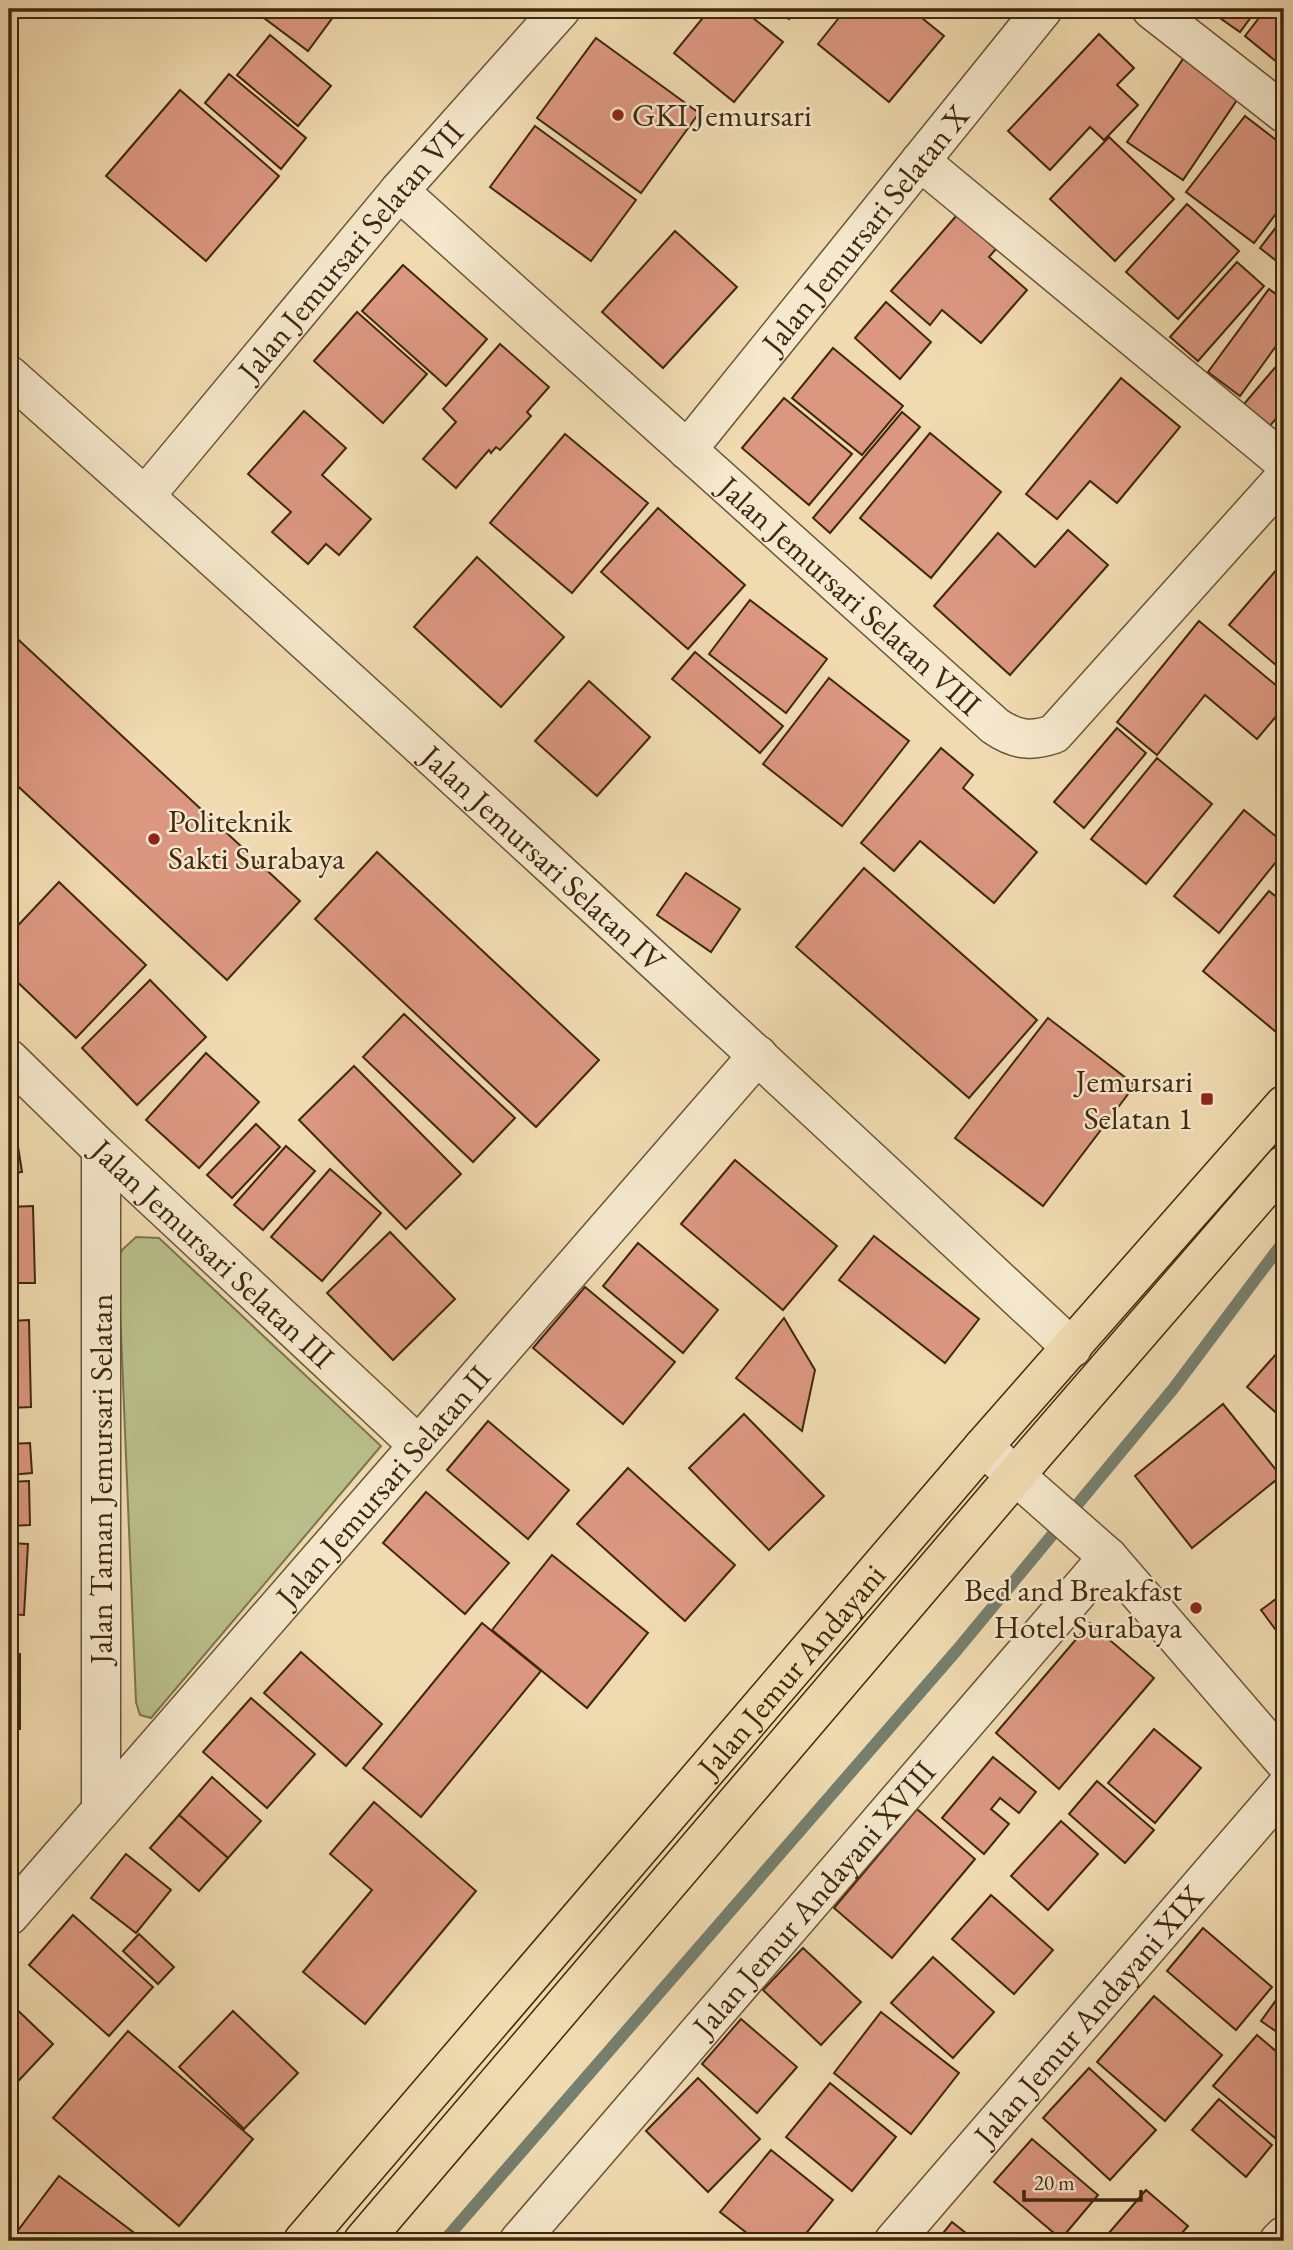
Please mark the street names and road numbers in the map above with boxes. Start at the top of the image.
street label: Jalan Jemursari Selatan X [750,96,979,364]
street label: Jalan Jemursari Selatan VII [227,112,473,392]
street label: Jalan Jemursari Selatan VIII [707,465,990,725]
street label: Jalan Jemursari Selatan IV [410,734,675,982]
street label: Jalan Jemursari Selatan III [80,1128,344,1378]
street label: Jalan Taman Jemursari Selatan [80,1294,122,1667]
street label: Jalan Jemursari Selatan II [264,1356,500,1618]
street label: Jalan Jemur Andayani [686,1555,895,1789]
street label: Jalan Jemur Andayani XVIII [681,1751,945,2048]
street label: Jalan Jemur Andayani XIX [963,1876,1213,2157]

